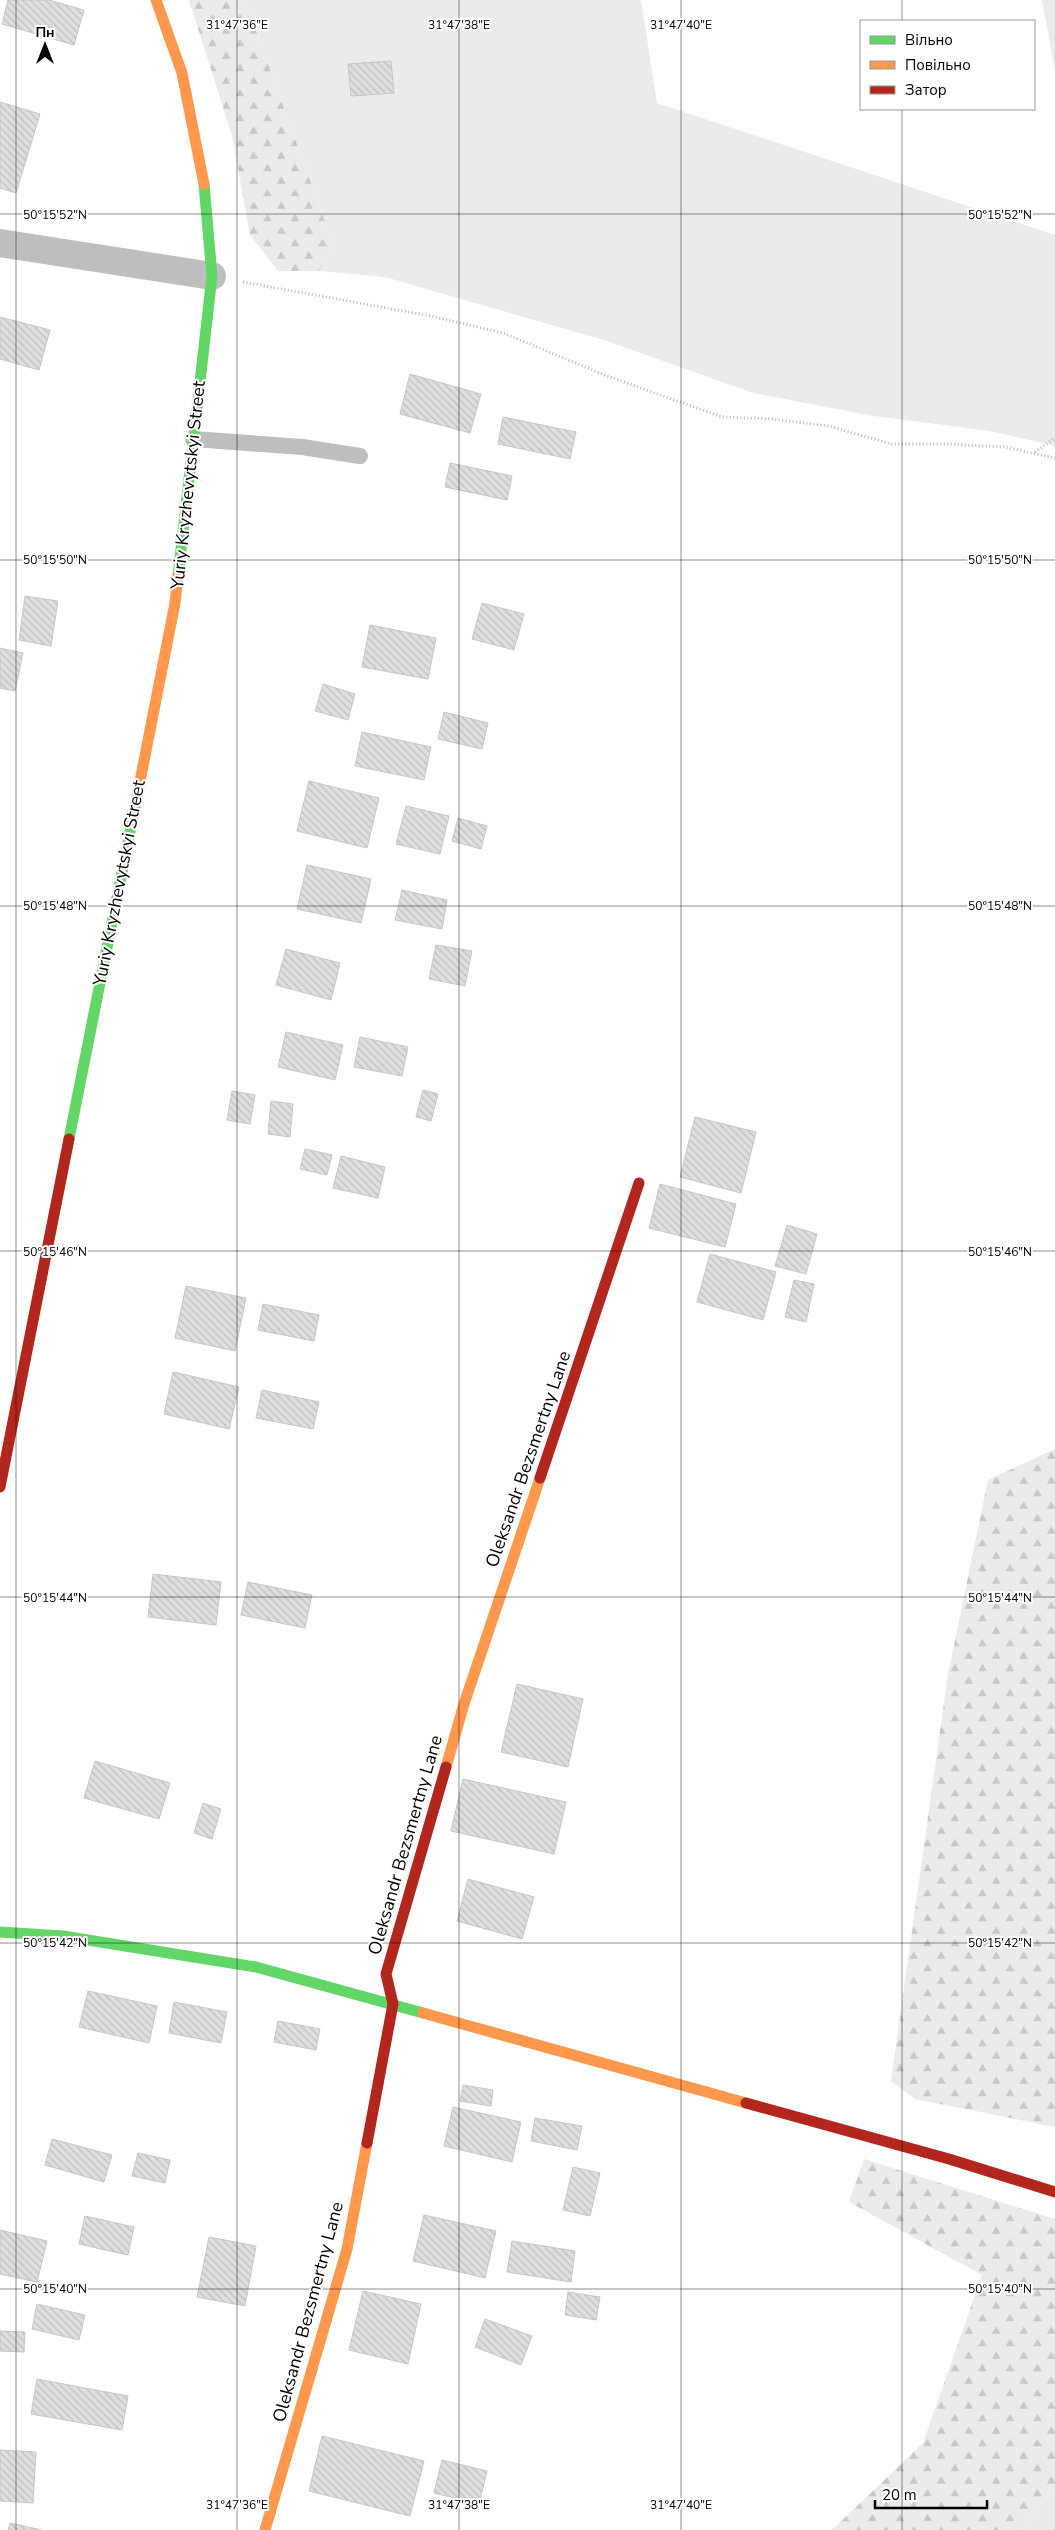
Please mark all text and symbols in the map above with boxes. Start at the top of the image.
text: 31°47'36"E [206,17,268,33]
text: 31°47'38"E [428,17,490,33]
text: 31°47'40"E [650,17,712,33]
north arrow [20,20,70,70]
legend [860,20,1035,110]
text: Пн [35,23,55,42]
text: Вільно [905,30,953,50]
text: Повільно [905,55,971,75]
text: Затор [905,80,947,100]
text: 50°15'52"N [23,207,87,223]
text: 50°15'52"N [968,207,1032,223]
street label: Yuriy Kryzhevytskyi Street [165,379,211,591]
text: 50°15'50"N [23,552,87,568]
text: 50°15'50"N [968,552,1032,568]
street label: Yuriy Kryzhevytskyi Street [87,777,151,989]
text: 50°15'48"N [23,898,87,914]
text: 50°15'48"N [968,898,1032,914]
text: 50°15'46"N [23,1244,87,1260]
text: 50°15'46"N [968,1244,1032,1260]
street label: Oleksandr Bezsmertny Lane [480,1348,576,1570]
text: 50°15'44"N [23,1590,87,1606]
text: 50°15'44"N [968,1590,1032,1606]
street label: Oleksandr Bezsmertny Lane [362,1732,448,1958]
text: 50°15'42"N [23,1935,87,1951]
text: 50°15'42"N [968,1935,1032,1951]
street label: Oleksandr Bezsmertny Lane [267,2199,349,2425]
text: 50°15'40"N [23,2281,87,2297]
text: 50°15'40"N [968,2281,1032,2297]
scale bar [875,2478,988,2510]
text: 20 m [882,2485,917,2505]
text: 31°47'36"E [206,2497,268,2513]
text: 31°47'38"E [428,2497,490,2513]
text: 31°47'40"E [650,2497,712,2513]

